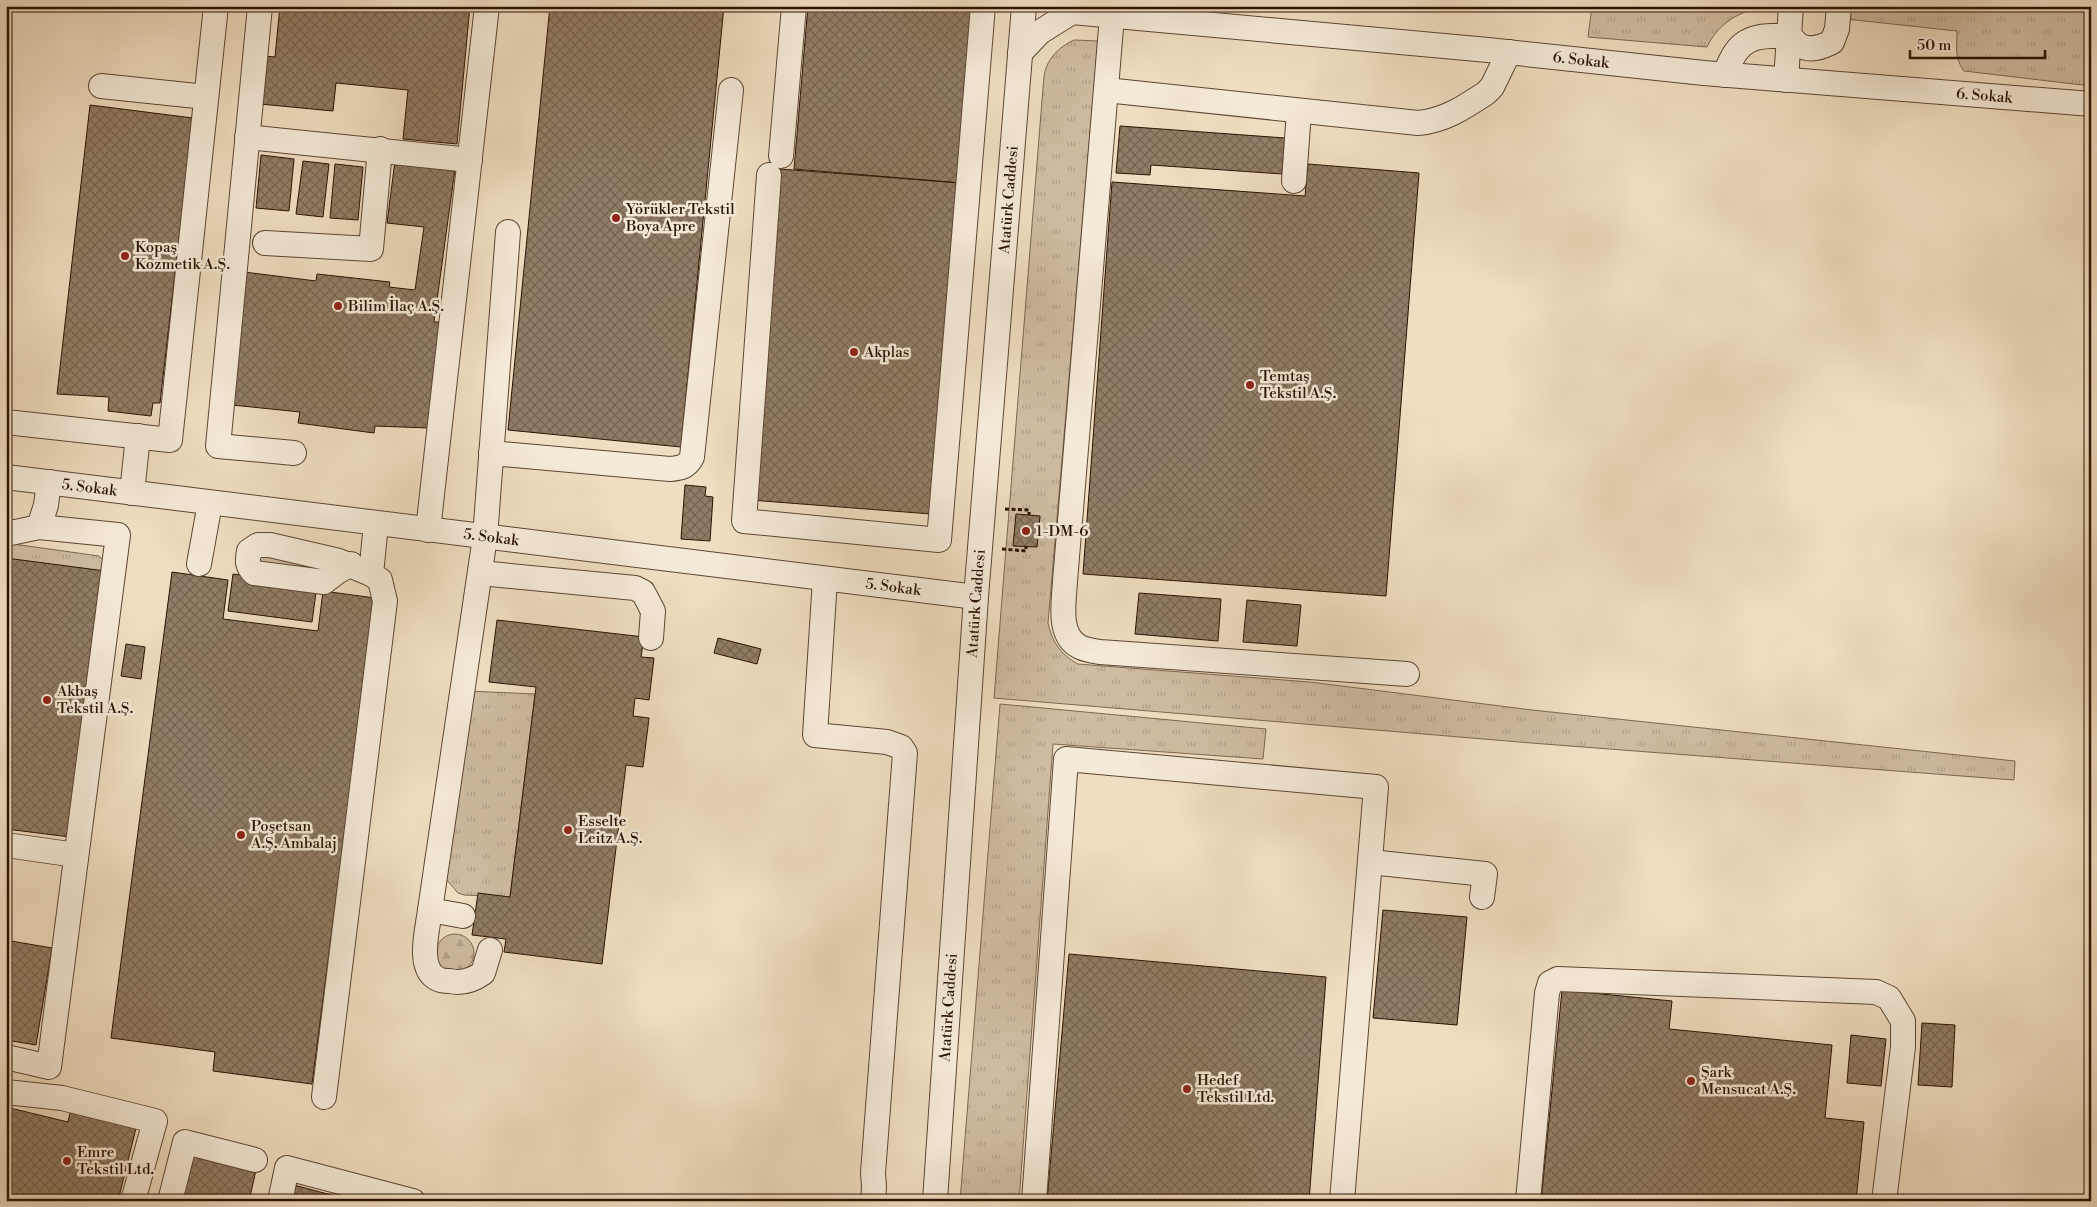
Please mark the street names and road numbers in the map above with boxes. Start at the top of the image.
street label: 6. Sokak [1552,47,1611,72]
street label: 6. Sokak [1955,84,2014,107]
street label: Atatürk Caddesi [994,145,1022,256]
street label: 5. Sokak [61,474,119,500]
street label: 5. Sokak [463,524,521,550]
street label: Atatürk Caddesi [962,548,989,659]
street label: 5. Sokak [864,574,923,600]
street label: Atatürk Caddesi [935,953,961,1063]

